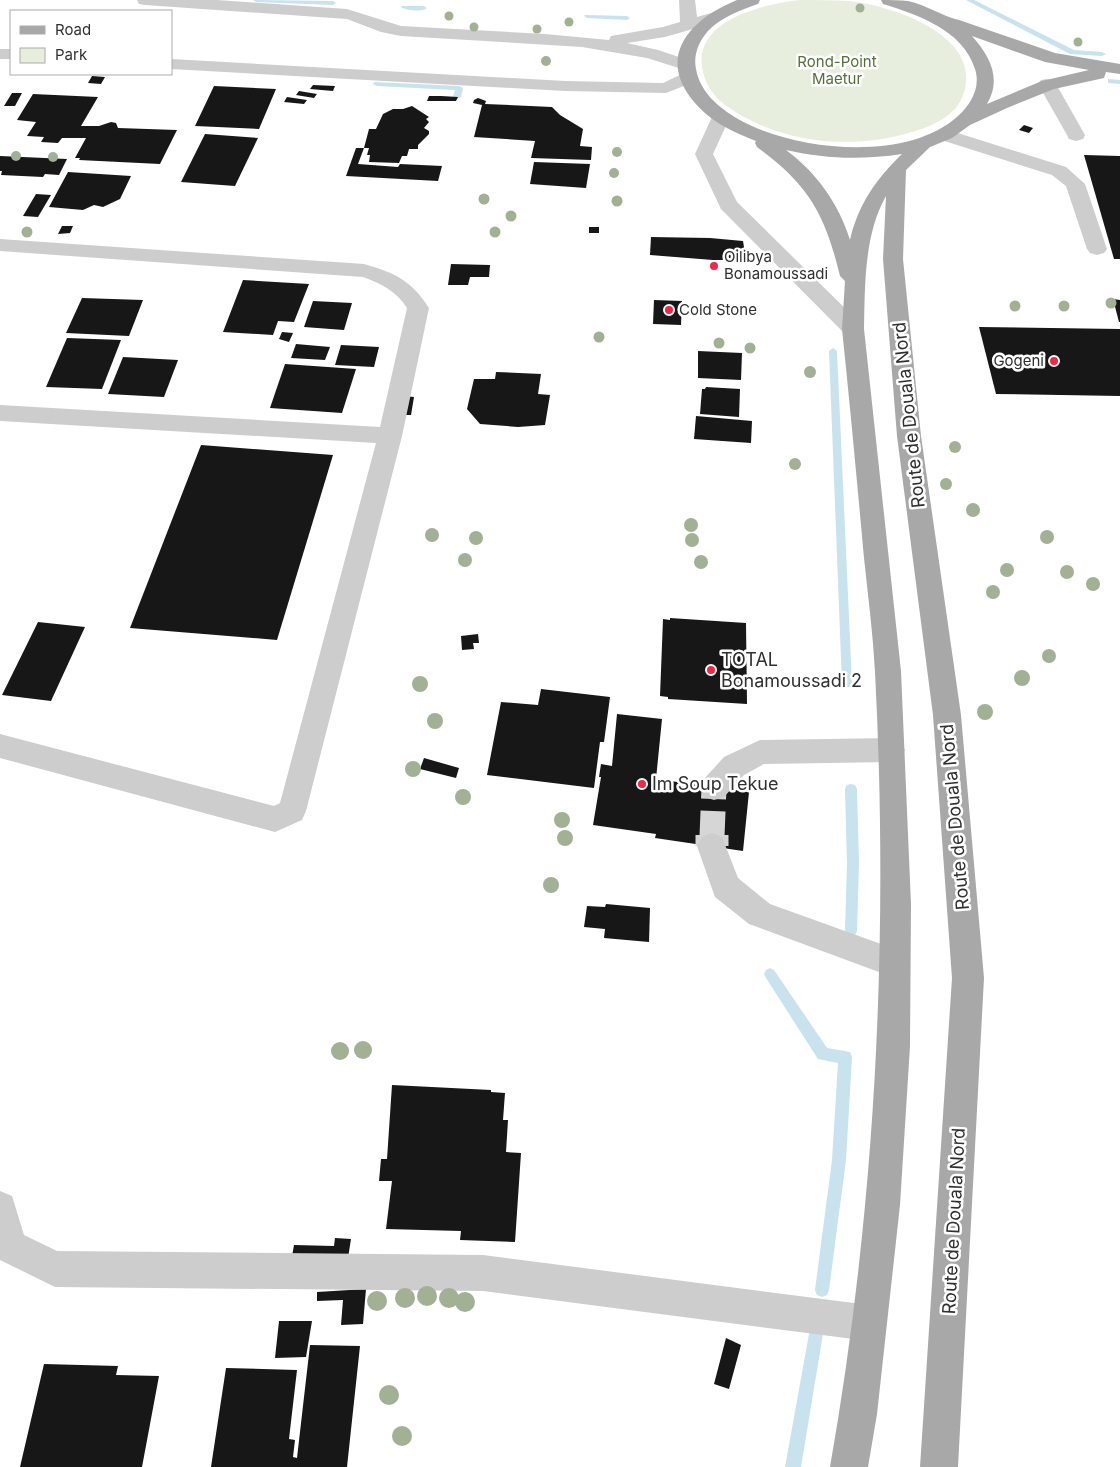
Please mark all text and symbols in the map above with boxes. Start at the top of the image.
legend [10,10,172,75]
text: Road [55,20,91,39]
text: Park [55,45,88,64]
park label: Rond-Point Maetur [797,52,877,88]
place label: Oilibya Bonamoussadi [724,247,828,283]
marker: Oilibya Bonamoussadi [708,260,720,272]
place label: Cold Stone [679,300,757,319]
marker: Cold Stone [663,304,675,316]
street label: Route de Douala Nord [888,321,929,509]
place label: Gogeni [993,351,1044,370]
marker: Gogeni [1048,355,1060,367]
place label: TOTAL Bonamoussadi 2 [721,649,862,691]
marker: TOTAL Bonamoussadi 2 [705,664,717,676]
street label: Route de Douala Nord [936,723,973,911]
place label: Im Soup Tekue [652,773,778,794]
marker: Im Soup Tekue [636,778,648,790]
street label: Route de Douala Nord [938,1127,969,1315]

